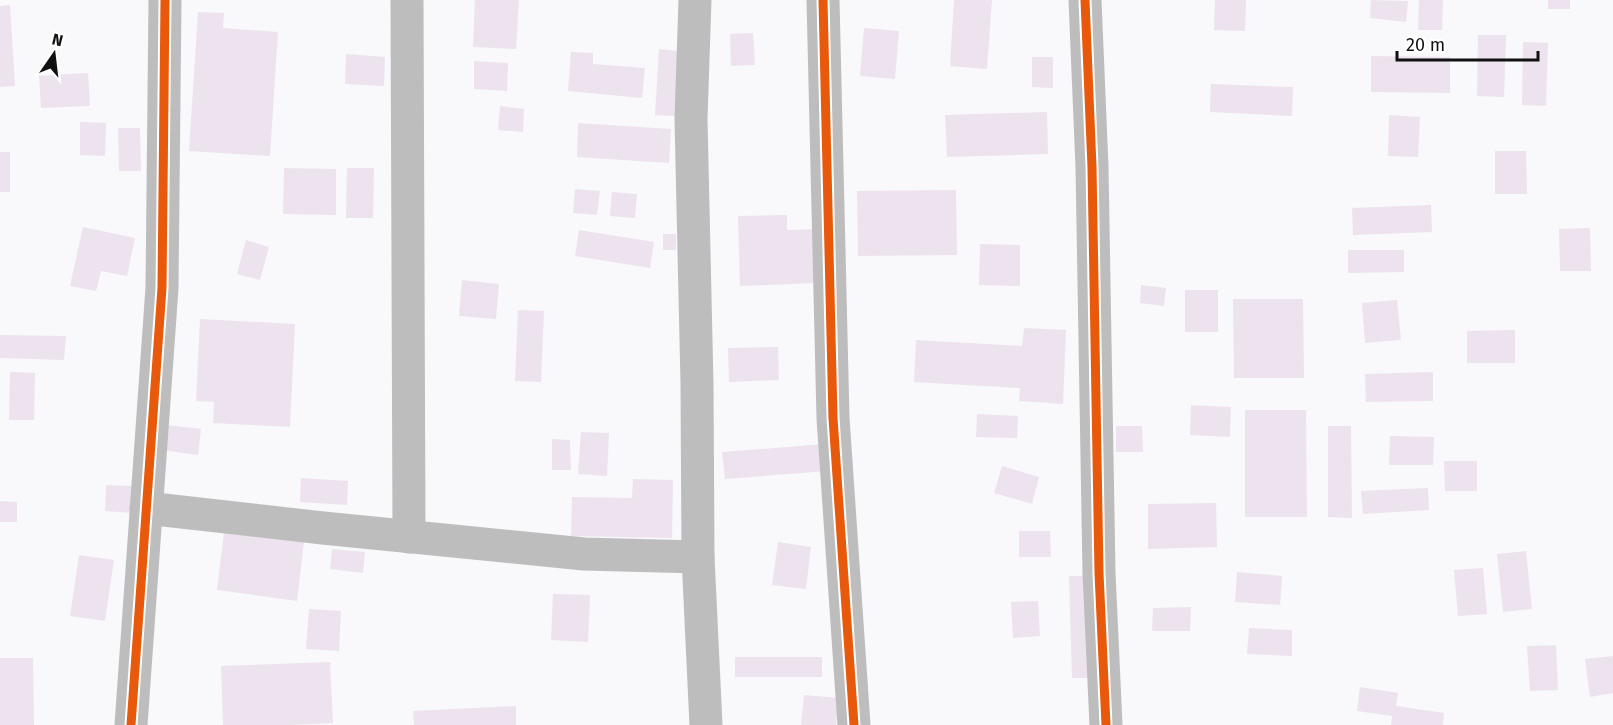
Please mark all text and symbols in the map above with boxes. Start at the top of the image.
north arrow [24,24,84,84]
scale bar [1397,24,1538,62]
text: N [50,29,65,50]
text: 20 m [1406,34,1445,56]

